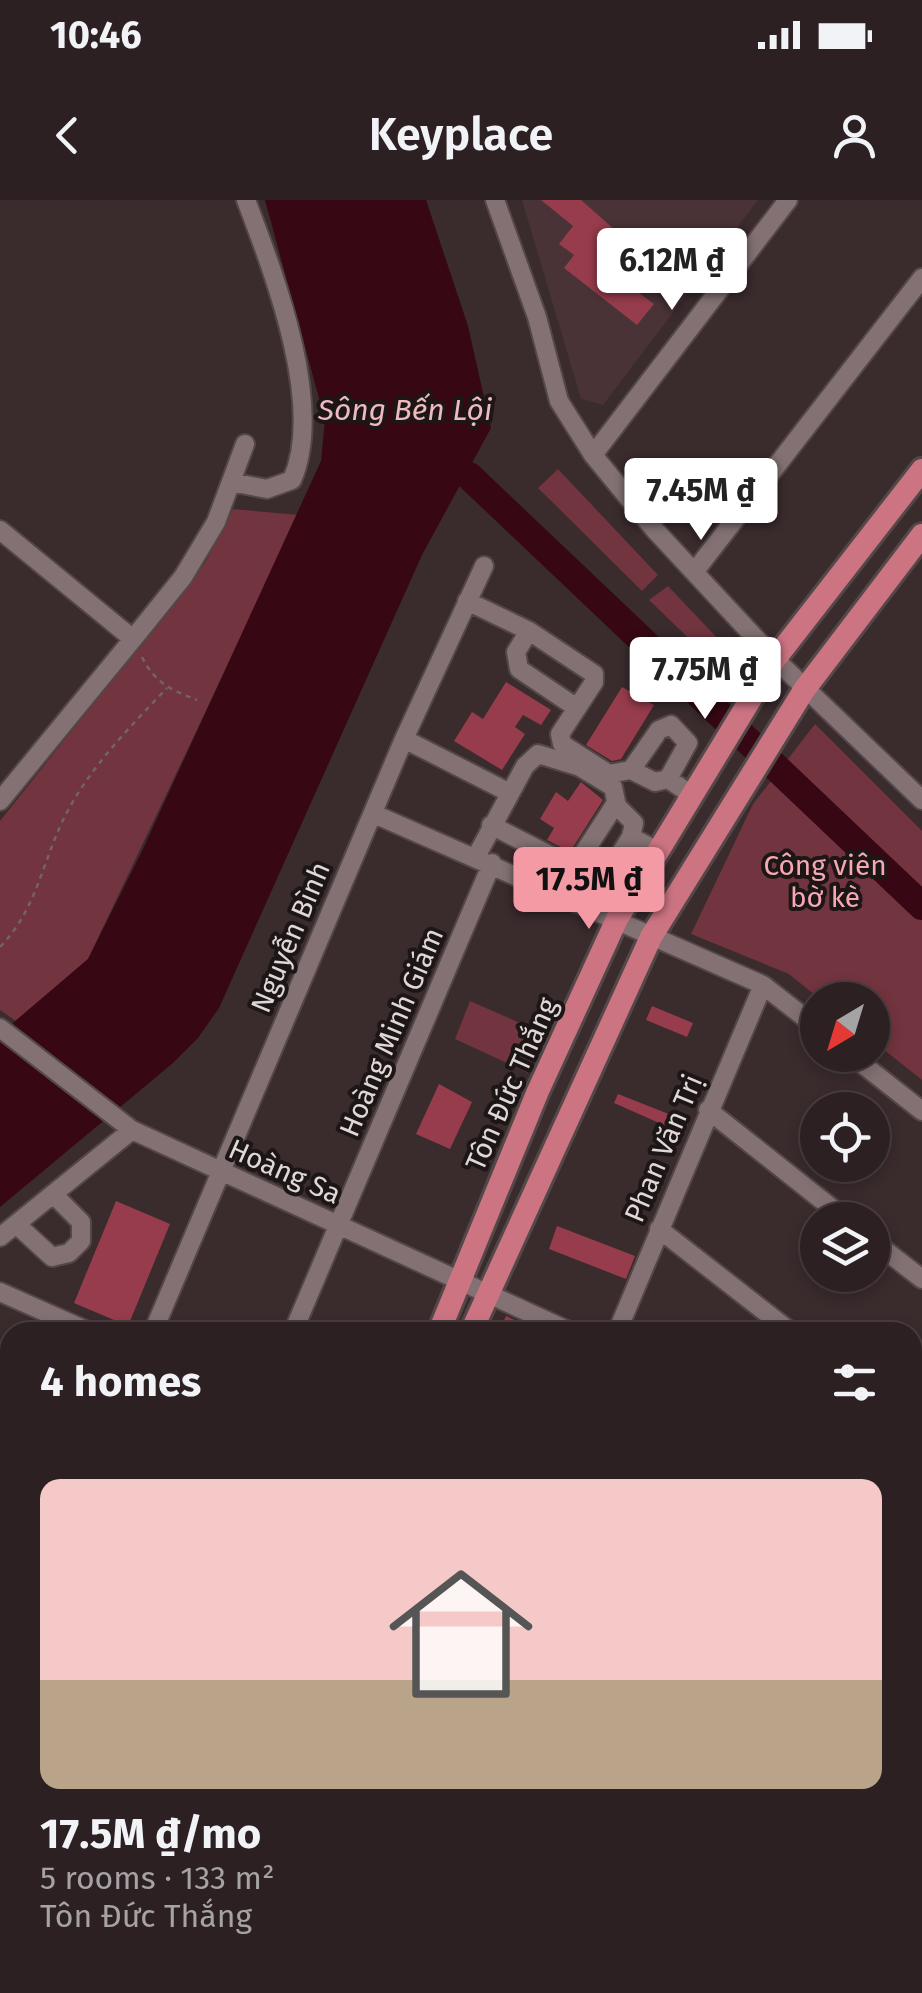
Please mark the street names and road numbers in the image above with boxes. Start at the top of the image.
street label: Nguyễn Bình [244,857,337,1017]
street label: Hoàng Minh Giám [333,923,450,1141]
street label: Tôn Đức Thắng [459,992,564,1176]
street label: Phan Văn Trị [618,1069,709,1227]
street label: Hoàng Sa [224,1132,346,1211]

